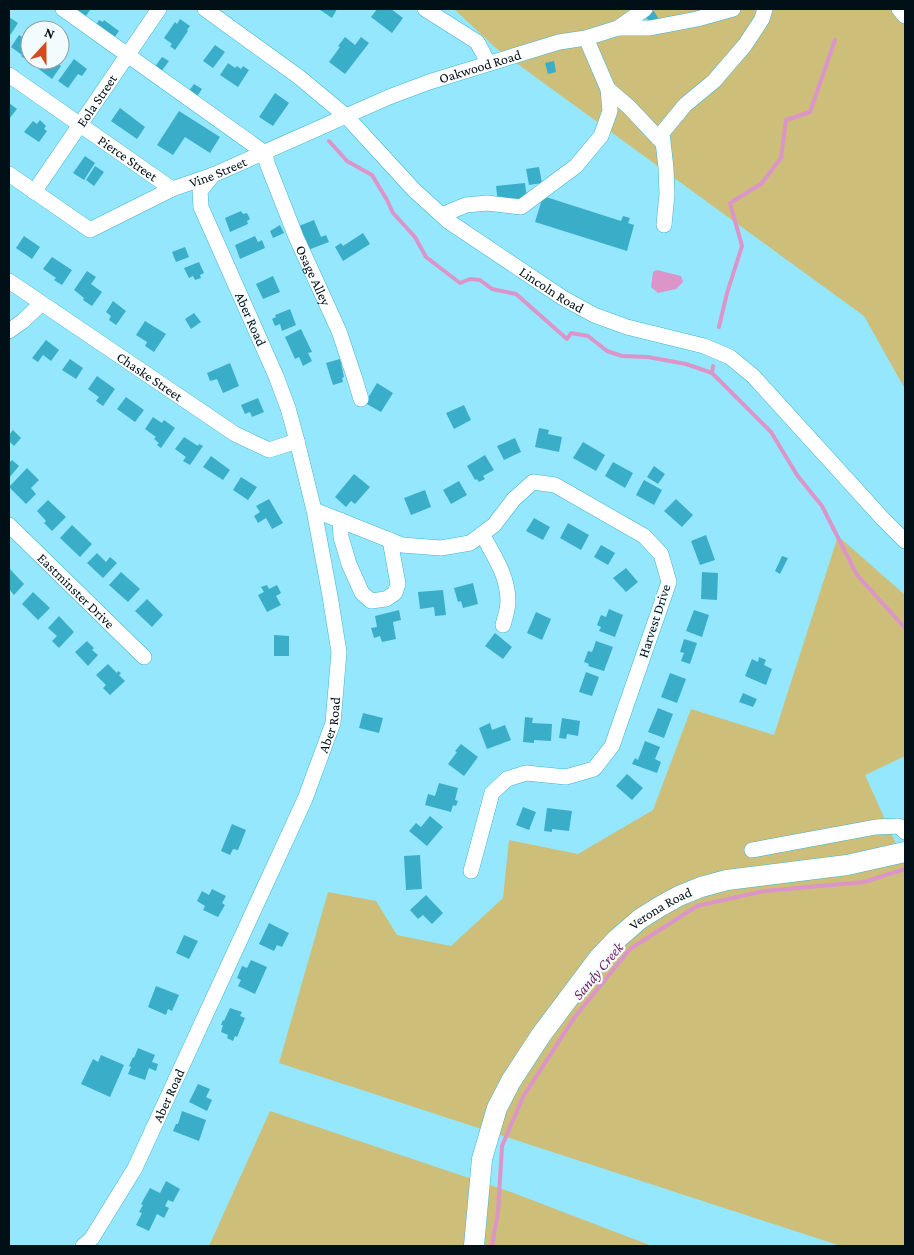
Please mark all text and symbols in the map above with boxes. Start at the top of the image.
north arrow [20,20,70,70]
text: N [42,24,57,42]
street label: Oakwood Road [437,46,523,86]
street label: Eola Street [73,71,120,130]
street label: Pierce Street [95,132,161,185]
street label: Vine Street [187,153,249,191]
street label: Osage Alley [293,243,335,309]
street label: Lincoln Road [517,263,587,316]
street label: Aber Road [232,290,270,349]
street label: Chaske Street [114,348,186,404]
street label: Eastminster Drive [35,550,118,632]
street label: Harvest Drive [635,582,673,660]
street label: Aber Road [315,696,343,755]
street label: Verona Road [626,883,695,933]
water label: Sandy Creek [570,938,628,1003]
street label: Aber Road [149,1066,188,1125]

